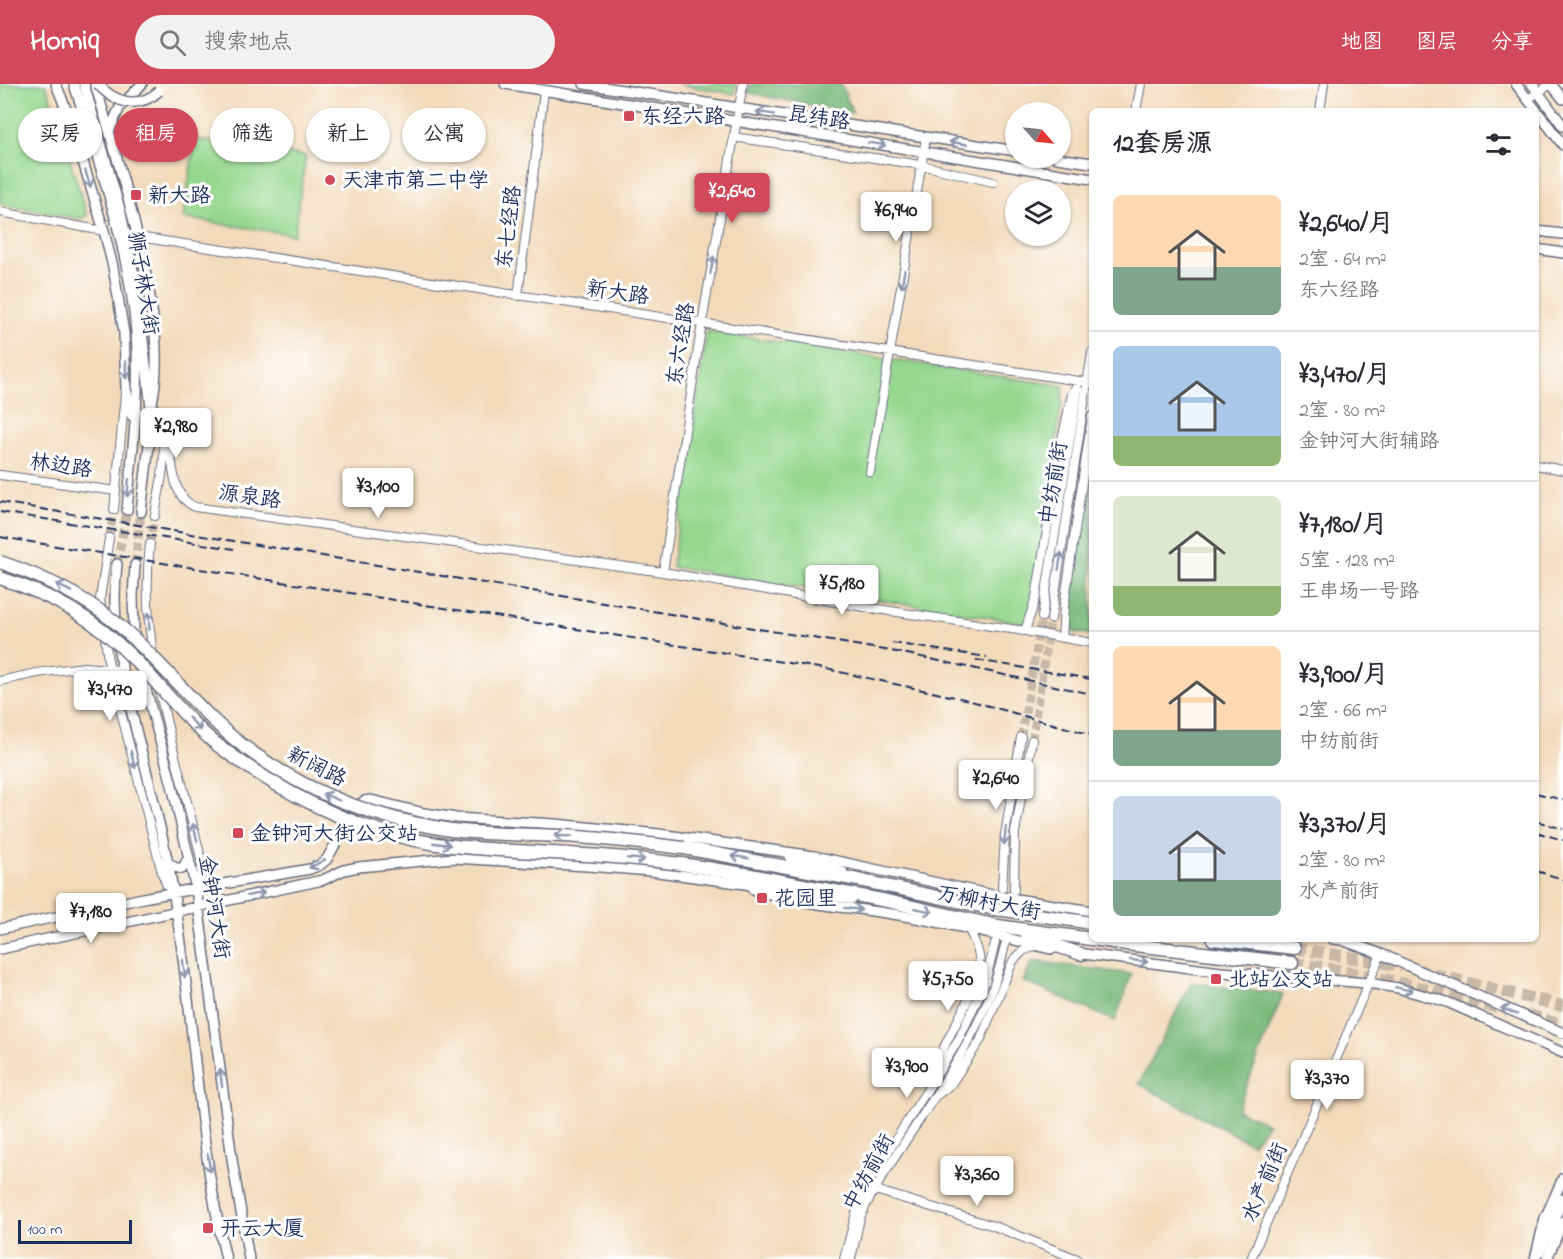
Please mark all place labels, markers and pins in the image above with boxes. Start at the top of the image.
place label: 东经六路 [641,103,725,133]
marker: 东经六路 [622,109,636,123]
place label: 天津市第二中学 [342,167,489,197]
marker: 天津市第二中学 [323,173,337,187]
pin: ¥2,640 [683,173,781,224]
place label: 新大路 [148,182,211,212]
marker: 新大路 [129,188,143,202]
pin: ¥6,940 [847,192,945,243]
pin: ¥2,980 [127,408,225,459]
pin: ¥3,100 [329,468,427,519]
pin: ¥5,180 [793,565,891,616]
pin: ¥3,470 [61,671,159,722]
pin: ¥2,640 [947,760,1045,811]
place label: 金钟河大街公交站 [250,820,418,850]
marker: 金钟河大街公交站 [231,826,245,840]
place label: 花园里 [774,885,837,915]
marker: 花园里 [755,891,769,905]
pin: ¥7,180 [42,893,140,944]
pin: ¥5,750 [899,961,997,1012]
place label: 北站公交站 [1228,966,1333,996]
marker: 北站公交站 [1209,972,1223,986]
pin: ¥3,900 [858,1048,956,1099]
pin: ¥3,370 [1278,1060,1376,1111]
pin: ¥3,360 [928,1156,1026,1207]
place label: 开云大厦 [220,1215,304,1245]
marker: 开云大厦 [201,1221,215,1235]

